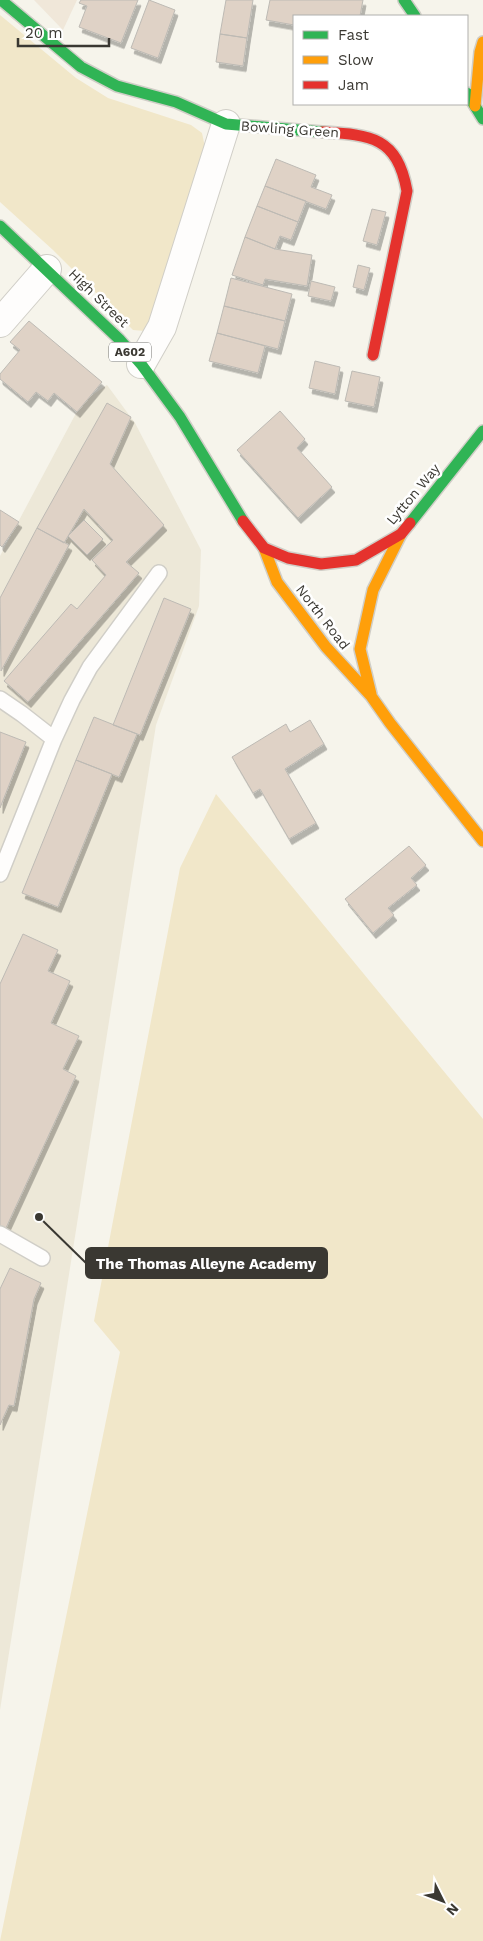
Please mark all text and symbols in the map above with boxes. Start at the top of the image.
scale bar [18,15,109,47]
legend [293,15,468,105]
text: 20 m [25,24,63,42]
text: Fast [338,26,370,44]
text: Slow [338,51,374,69]
text: Jam [338,76,369,94]
street label: Bowling Green [240,118,340,140]
street label: High Street [66,265,132,331]
road number: A602 [109,342,151,362]
street label: Lytton Way [383,460,444,528]
street label: North Road [293,582,353,652]
callout: The Thomas Alleyne Academy [86,1248,327,1278]
text: The Thomas Alleyne Academy [96,1255,317,1273]
north arrow [418,1876,468,1926]
text: N [443,1900,462,1919]

